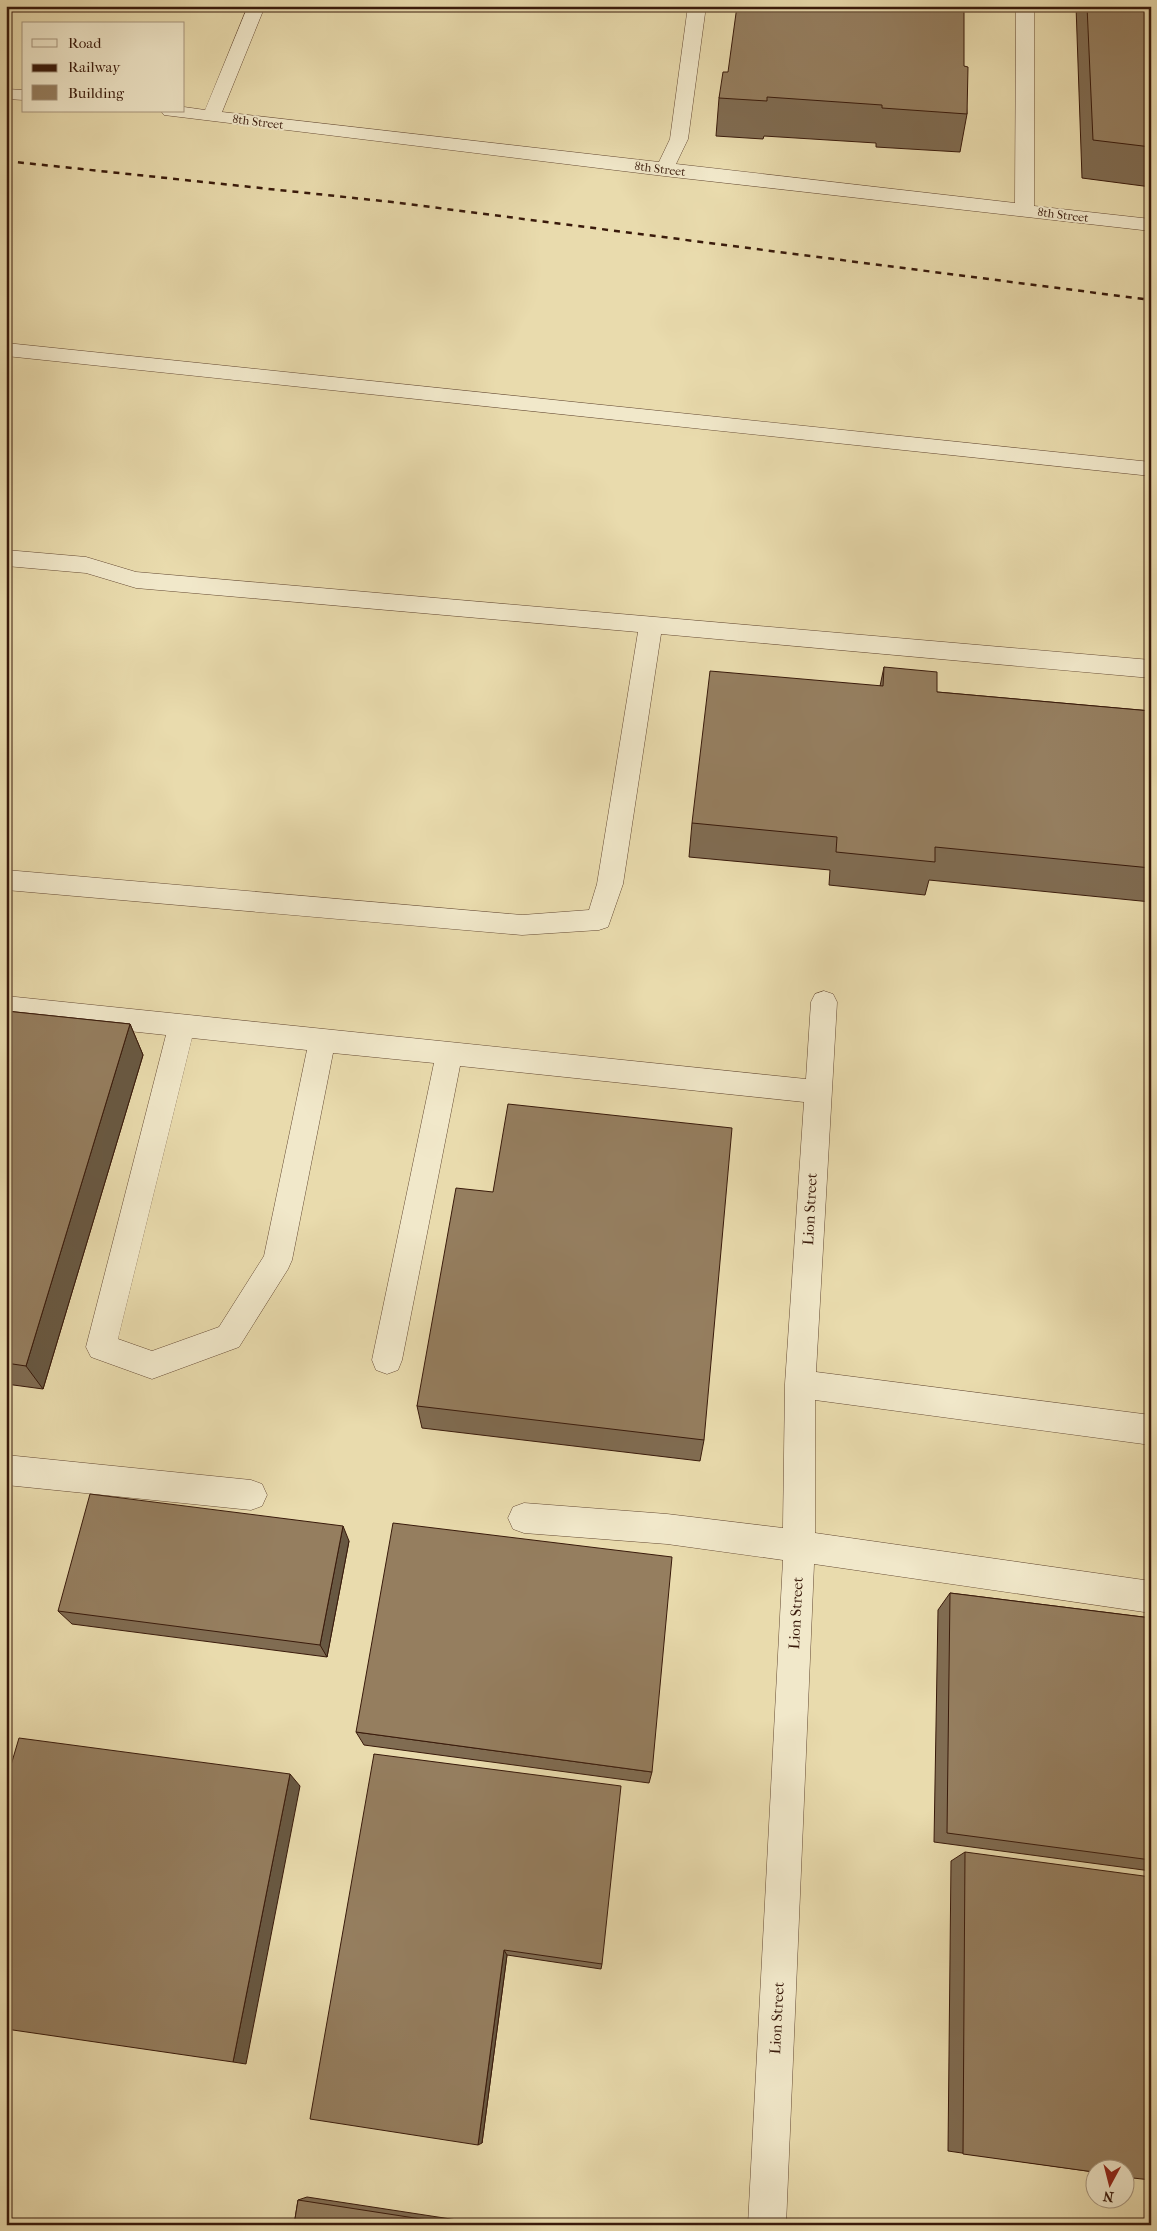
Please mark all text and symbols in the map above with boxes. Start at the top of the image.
legend [22,22,185,112]
text: Road [68,34,102,52]
text: Railway [68,58,121,76]
text: Building [68,84,125,102]
street label: 8th Street [232,112,285,132]
street label: 8th Street [634,159,687,179]
street label: 8th Street [1037,205,1090,225]
street label: Lion Street [799,1172,821,1246]
street label: Lion Street [785,1576,807,1650]
street label: Lion Street [766,1981,788,2055]
north arrow [1084,2158,1134,2208]
text: N [1102,2187,1115,2205]

